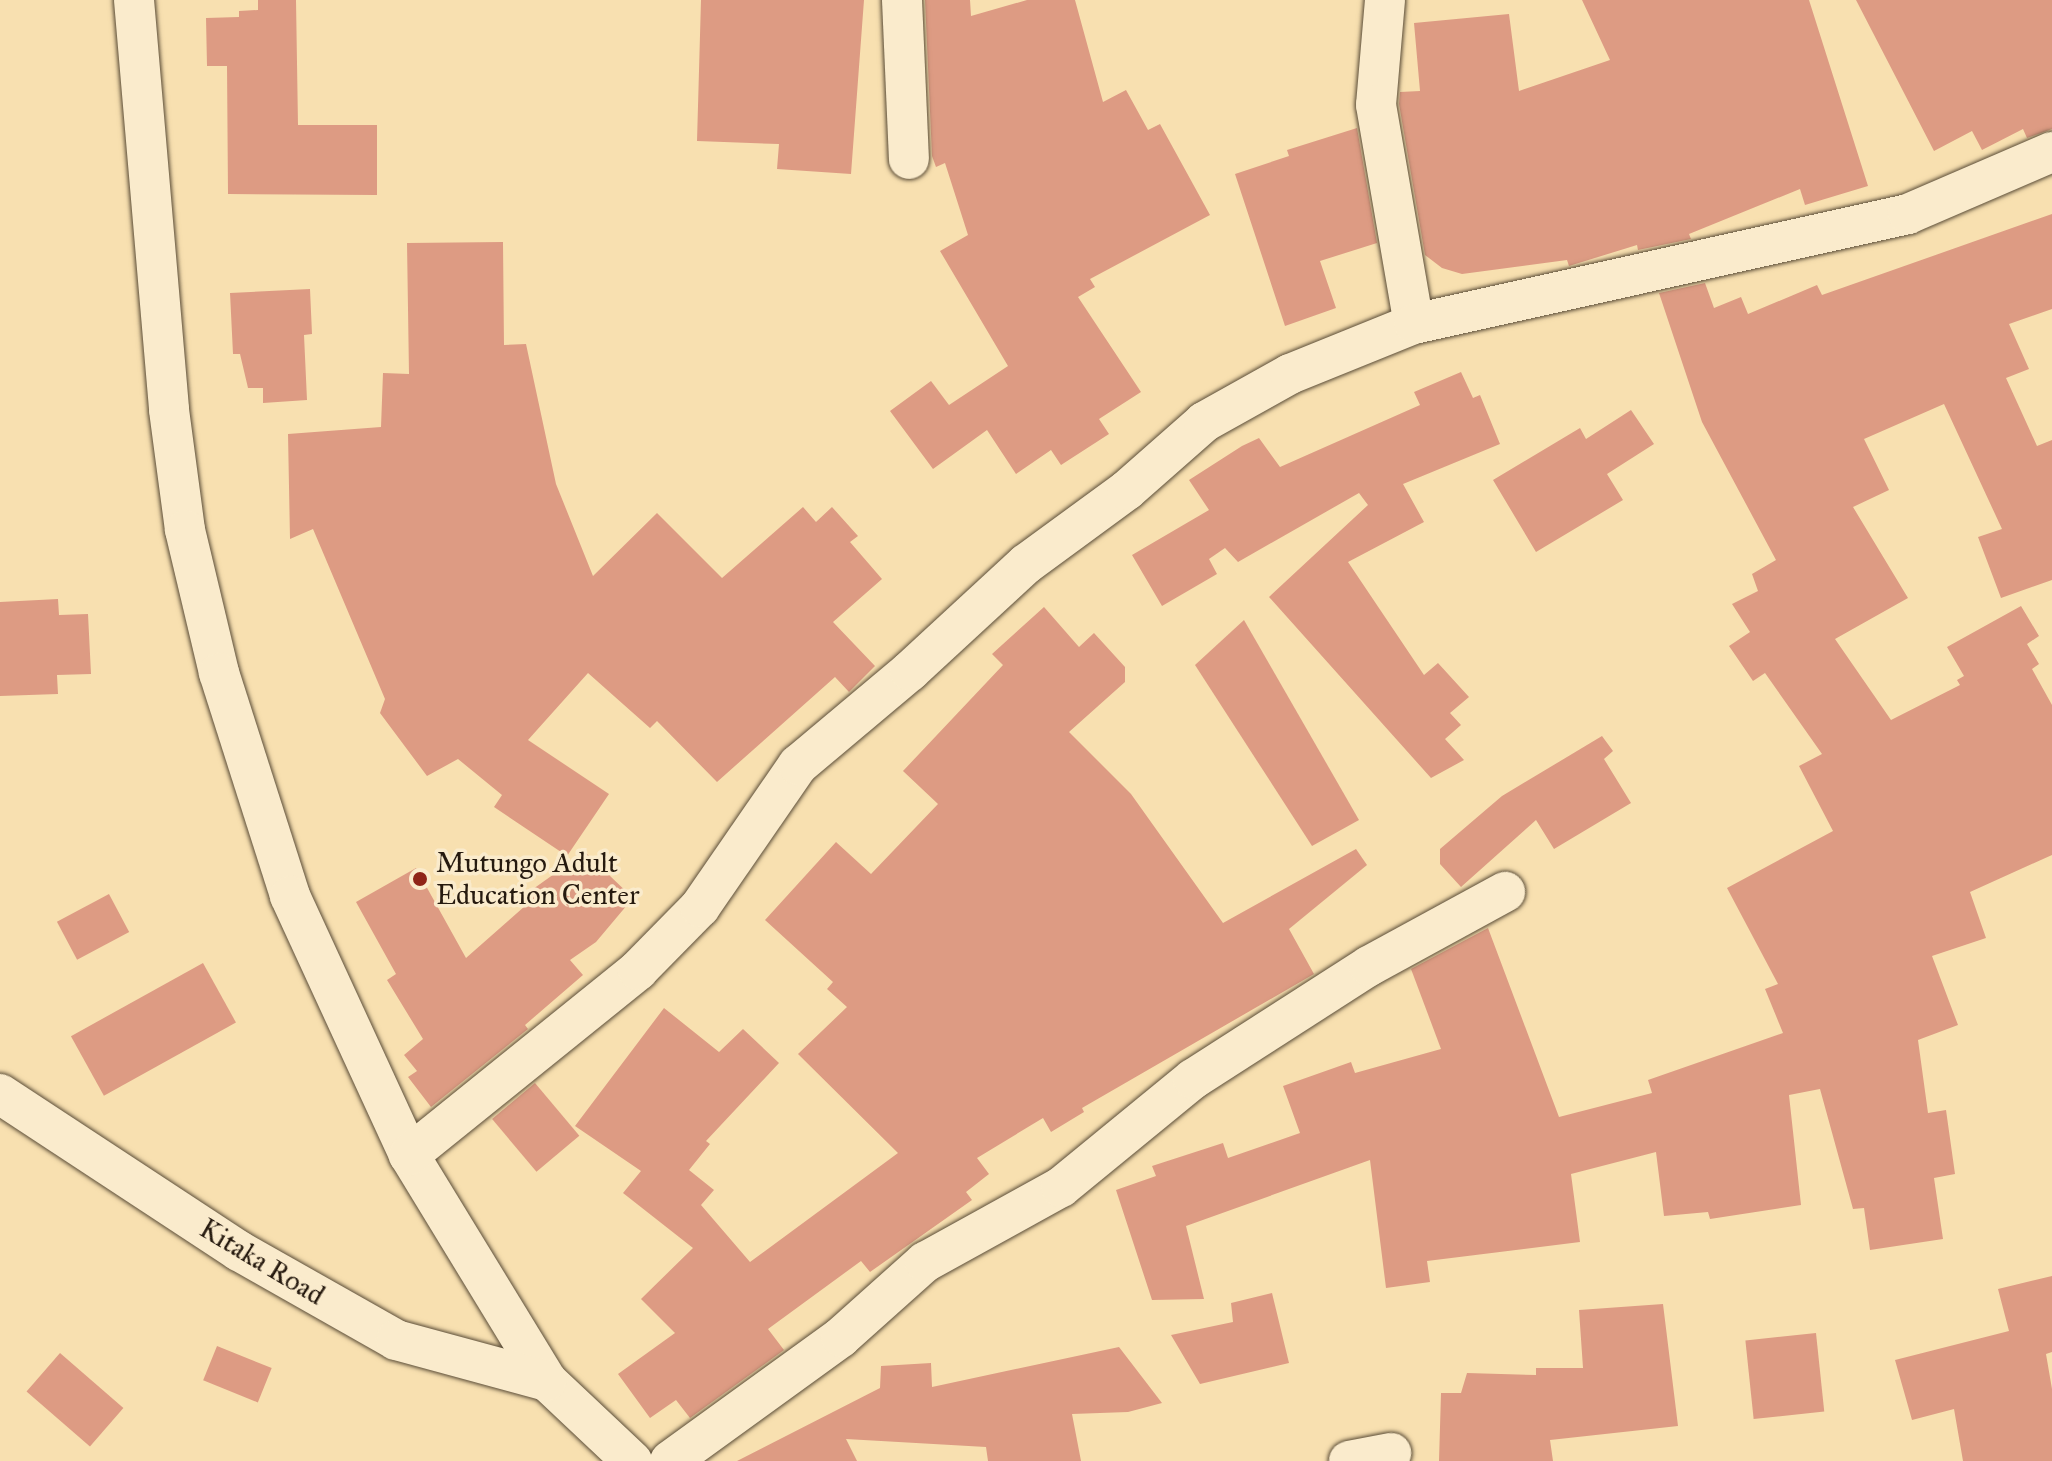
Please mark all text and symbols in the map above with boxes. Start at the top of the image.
place label: Mutungo Adult Education Center [436,846,639,912]
marker: Mutungo Adult Education Center [411,870,429,888]
street label: Kitaka Road [193,1212,331,1312]

